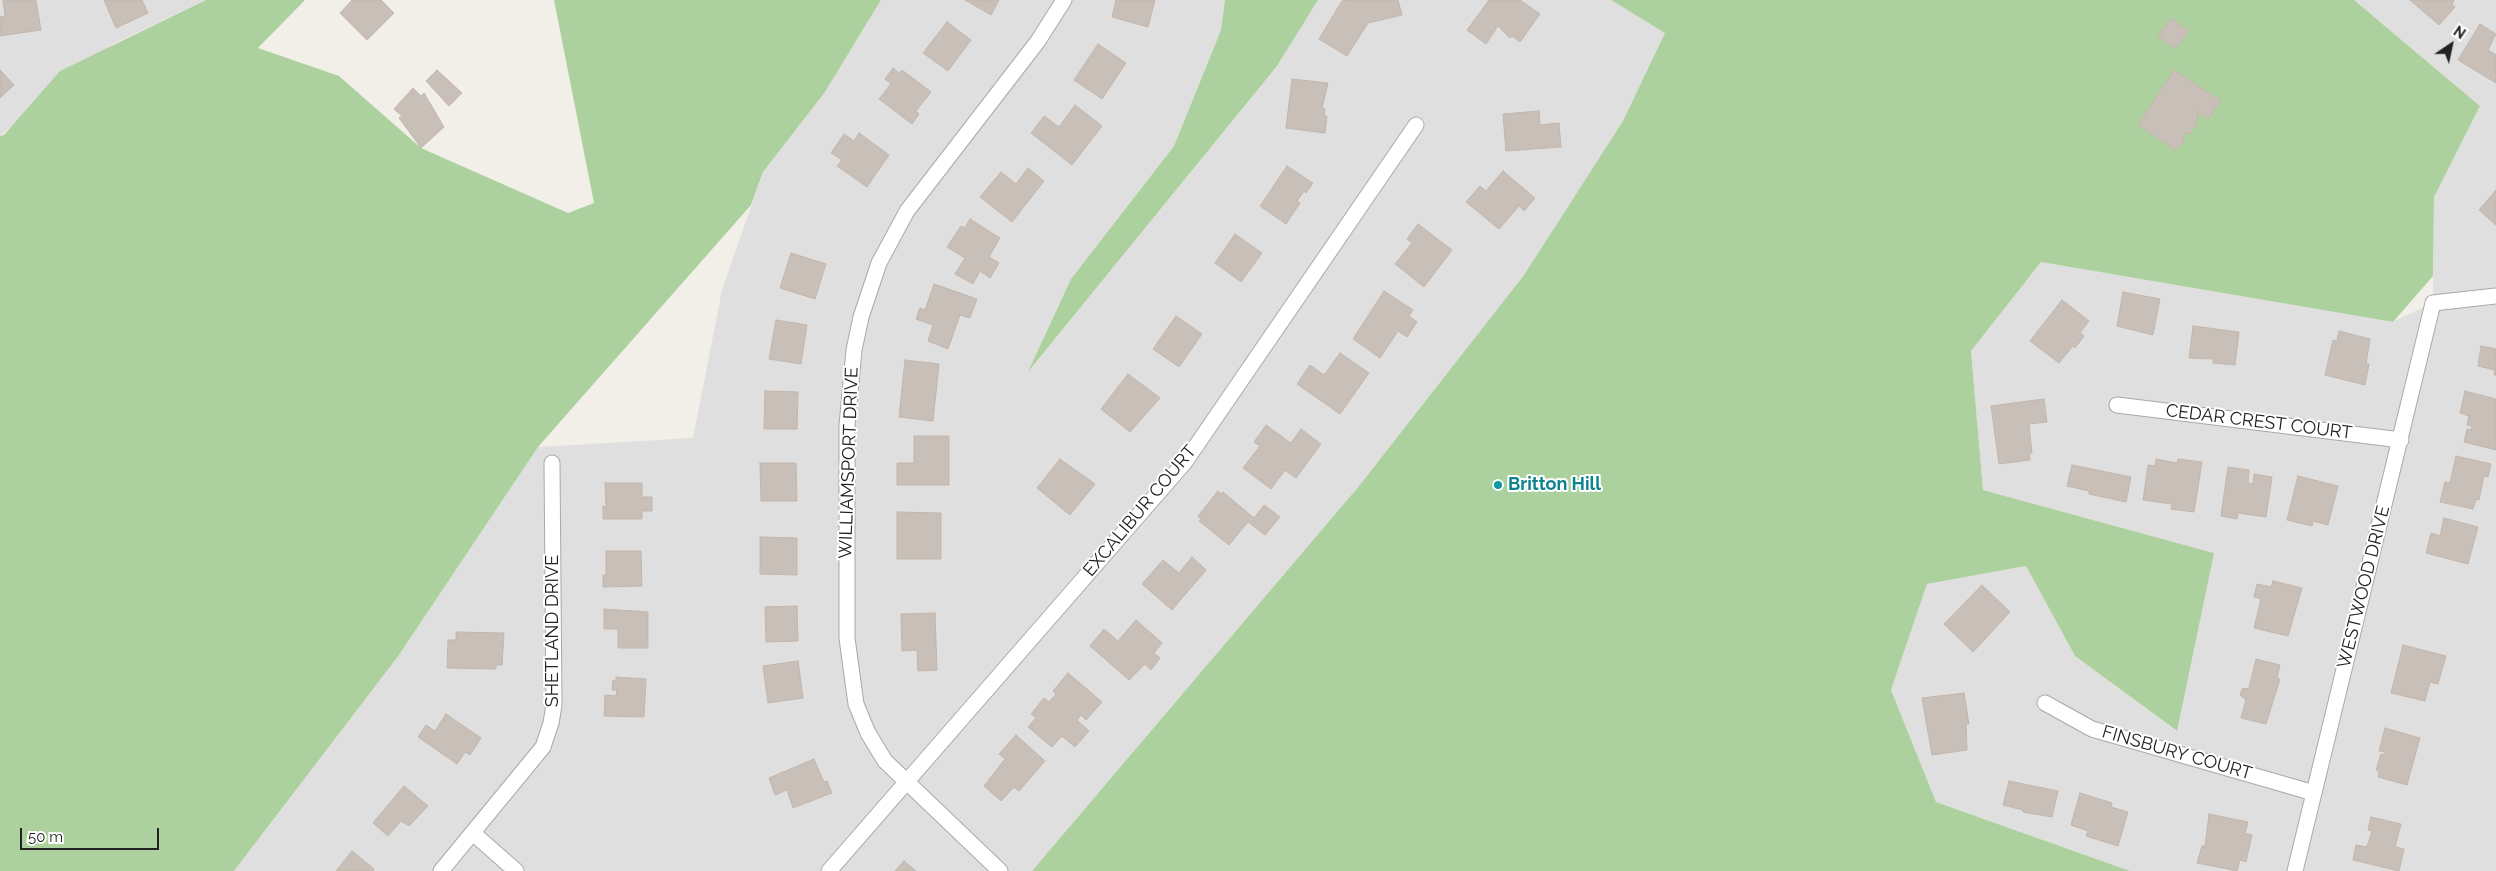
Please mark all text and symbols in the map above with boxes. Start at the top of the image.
north arrow [2426,20,2476,70]
text: N [2450,23,2468,42]
street label: WILLIAMSPORT DRIVE [835,367,863,559]
street label: CEDAR CREST COURT [2165,400,2353,444]
street label: EXCALIBUR COURT [1079,441,1201,581]
place label: Britton Hill [1508,474,1601,496]
marker: Britton Hill [1492,479,1504,491]
street label: WESTWOOD DRIVE [2333,504,2395,670]
street label: SHETLAND DRIVE [542,555,564,707]
street label: FINSBURY COURT [2100,721,2254,785]
scale bar [22,818,161,850]
text: 50 m [28,828,63,846]

